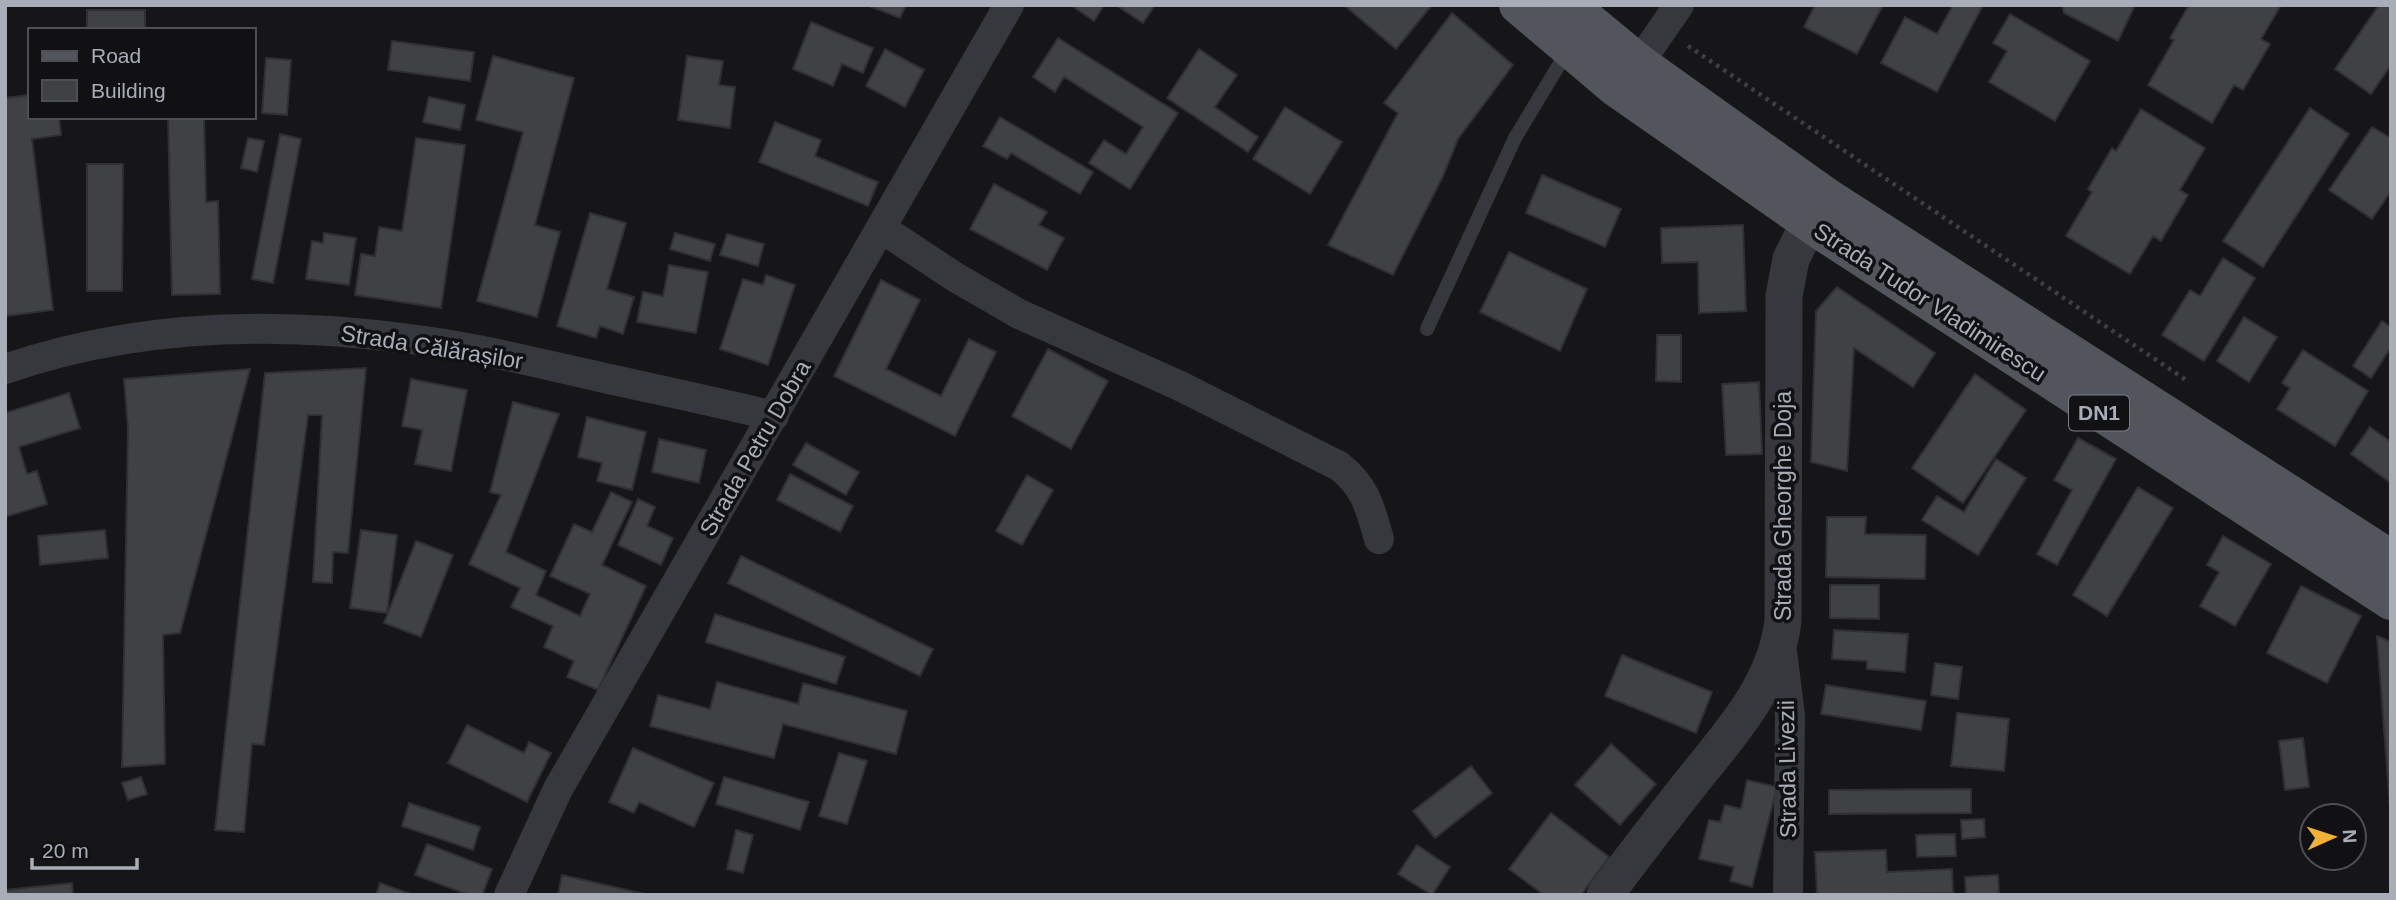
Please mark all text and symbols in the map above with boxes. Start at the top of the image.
legend [28,28,256,119]
text: Road [91,44,141,67]
text: Building [91,79,166,102]
street label: Strada Tudor Vladimirescu [1809,217,2051,387]
street label: Strada Călărașilor [339,320,525,374]
street label: Strada Petru Dobra [694,356,816,540]
street label: Strada Gheorghe Doja [1770,391,1796,621]
road number: DN1 [2069,396,2129,430]
street label: Strada Livezii [1773,700,1801,838]
north arrow [2298,802,2368,872]
scale bar [32,827,136,871]
text: N [2339,829,2360,844]
text: 20 m [42,839,89,862]

